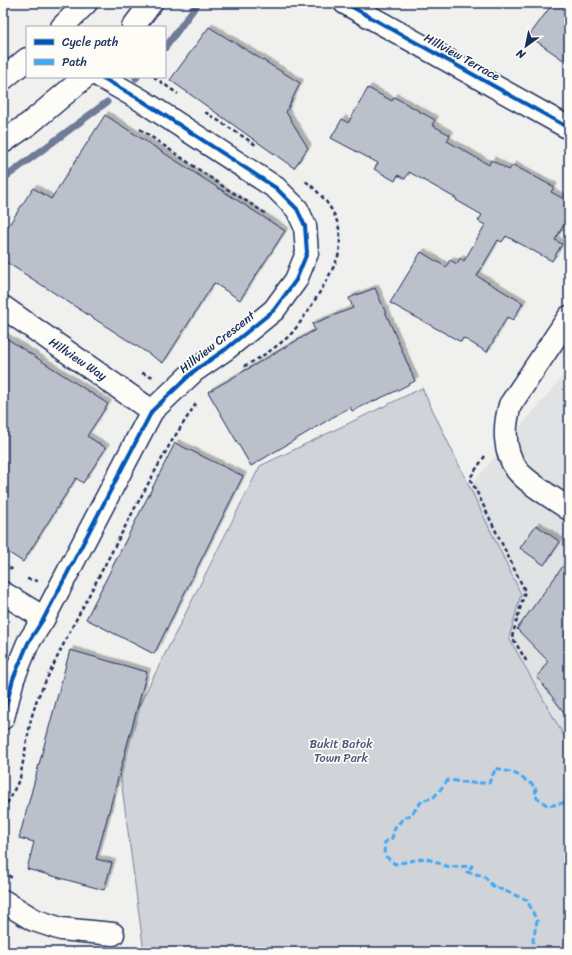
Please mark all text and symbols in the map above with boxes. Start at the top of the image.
legend [26,26,166,78]
north arrow [506,26,546,66]
street label: Hillview Terrace [420,27,504,87]
text: Cycle path [62,31,118,53]
text: N [512,44,530,65]
text: Path [62,51,87,73]
street label: Hillview Crescent [174,304,261,379]
street label: Hillview Way [44,331,112,387]
park label: Bukit Batok Town Park [309,733,373,769]

